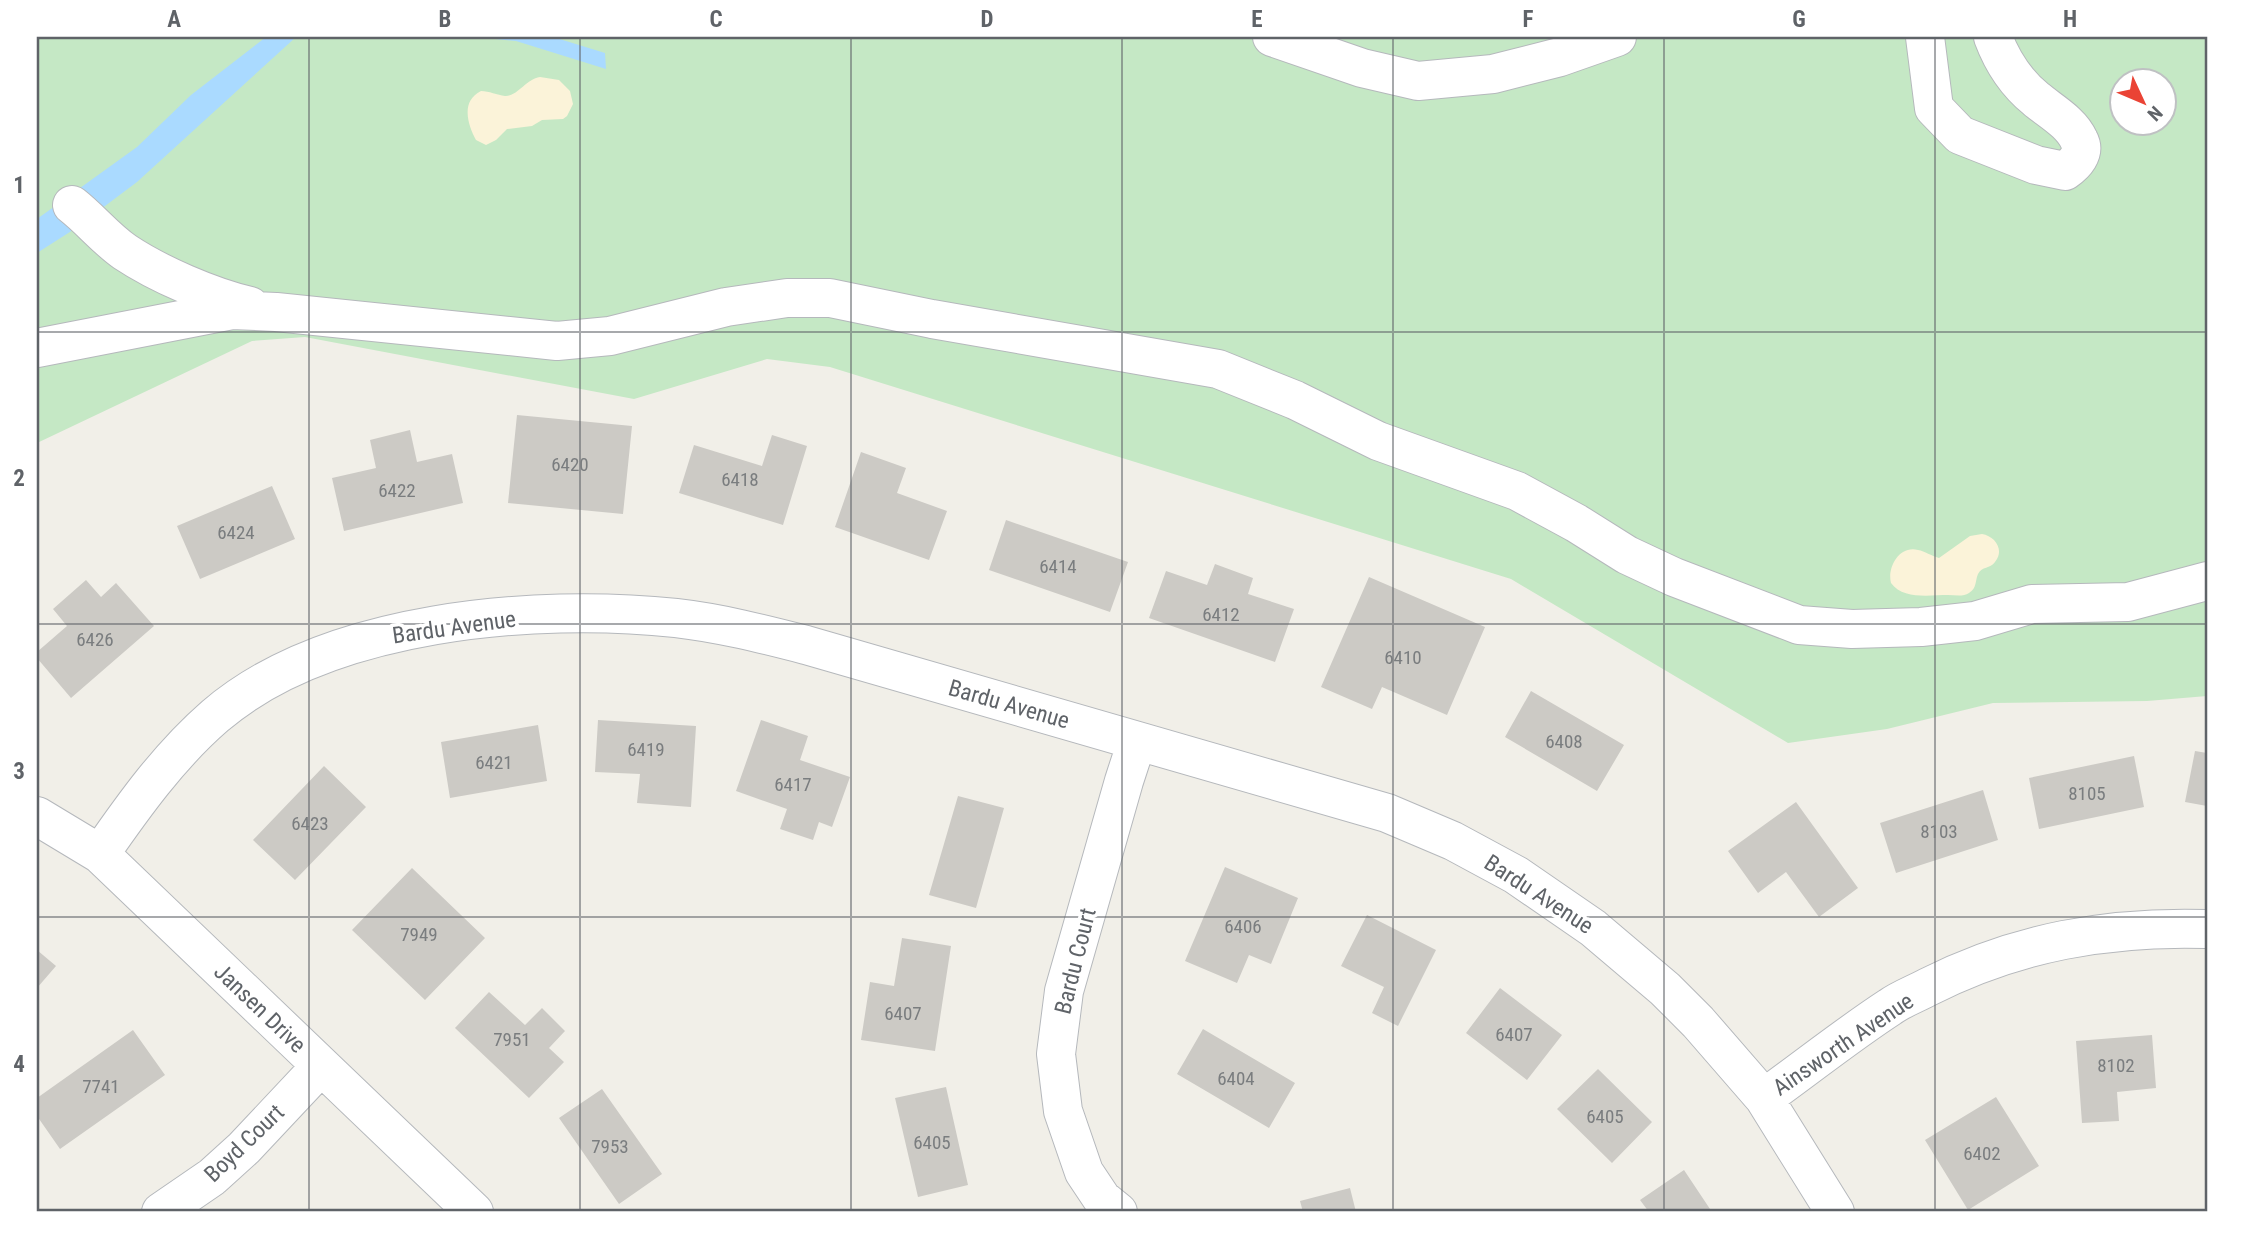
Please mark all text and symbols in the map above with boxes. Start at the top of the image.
text: A [167,6,181,33]
text: B [439,6,451,33]
text: C [709,6,723,33]
text: D [981,6,994,33]
text: E [1251,6,1263,33]
text: F [1523,6,1534,33]
text: G [1792,6,1806,33]
text: H [2063,6,2077,33]
north arrow [2108,66,2178,136]
text: N [2143,101,2167,126]
text: 1 [13,172,25,199]
house number: 6420 [551,453,589,476]
text: 2 [13,465,25,492]
house number: 6418 [721,468,759,491]
house number: 6422 [378,479,416,502]
house number: 6424 [217,521,255,544]
house number: 6414 [1039,555,1077,578]
house number: 6412 [1202,603,1240,626]
street label: Bardu Avenue [391,605,518,650]
house number: 6426 [76,628,114,651]
house number: 6410 [1384,646,1422,669]
street label: Bardu Avenue [945,674,1072,735]
house number: 6408 [1545,730,1583,753]
house number: 6419 [627,738,665,761]
house number: 6421 [475,751,513,774]
text: 3 [13,758,25,785]
house number: 6417 [774,773,812,796]
house number: 8105 [2068,782,2106,805]
house number: 6423 [291,812,329,835]
house number: 8103 [1920,820,1958,843]
street label: Bardu Avenue [1479,849,1598,940]
street label: Bardu Court [1049,905,1102,1017]
house number: 6406 [1224,915,1262,938]
house number: 7949 [400,923,438,946]
street label: Jansen Drive [208,958,311,1059]
street label: Ainsworth Avenue [1768,987,1919,1101]
house number: 6407 [884,1002,922,1025]
house number: 6407 [1495,1023,1533,1046]
house number: 7951 [493,1028,531,1051]
text: 4 [13,1051,25,1078]
house number: 8102 [2097,1054,2135,1077]
house number: 6404 [1217,1067,1255,1090]
house number: 7741 [82,1075,120,1098]
street label: Boyd Court [199,1099,290,1188]
house number: 6405 [1586,1105,1624,1128]
house number: 6405 [913,1131,951,1154]
house number: 7953 [591,1135,629,1158]
house number: 6402 [1963,1142,2001,1165]

